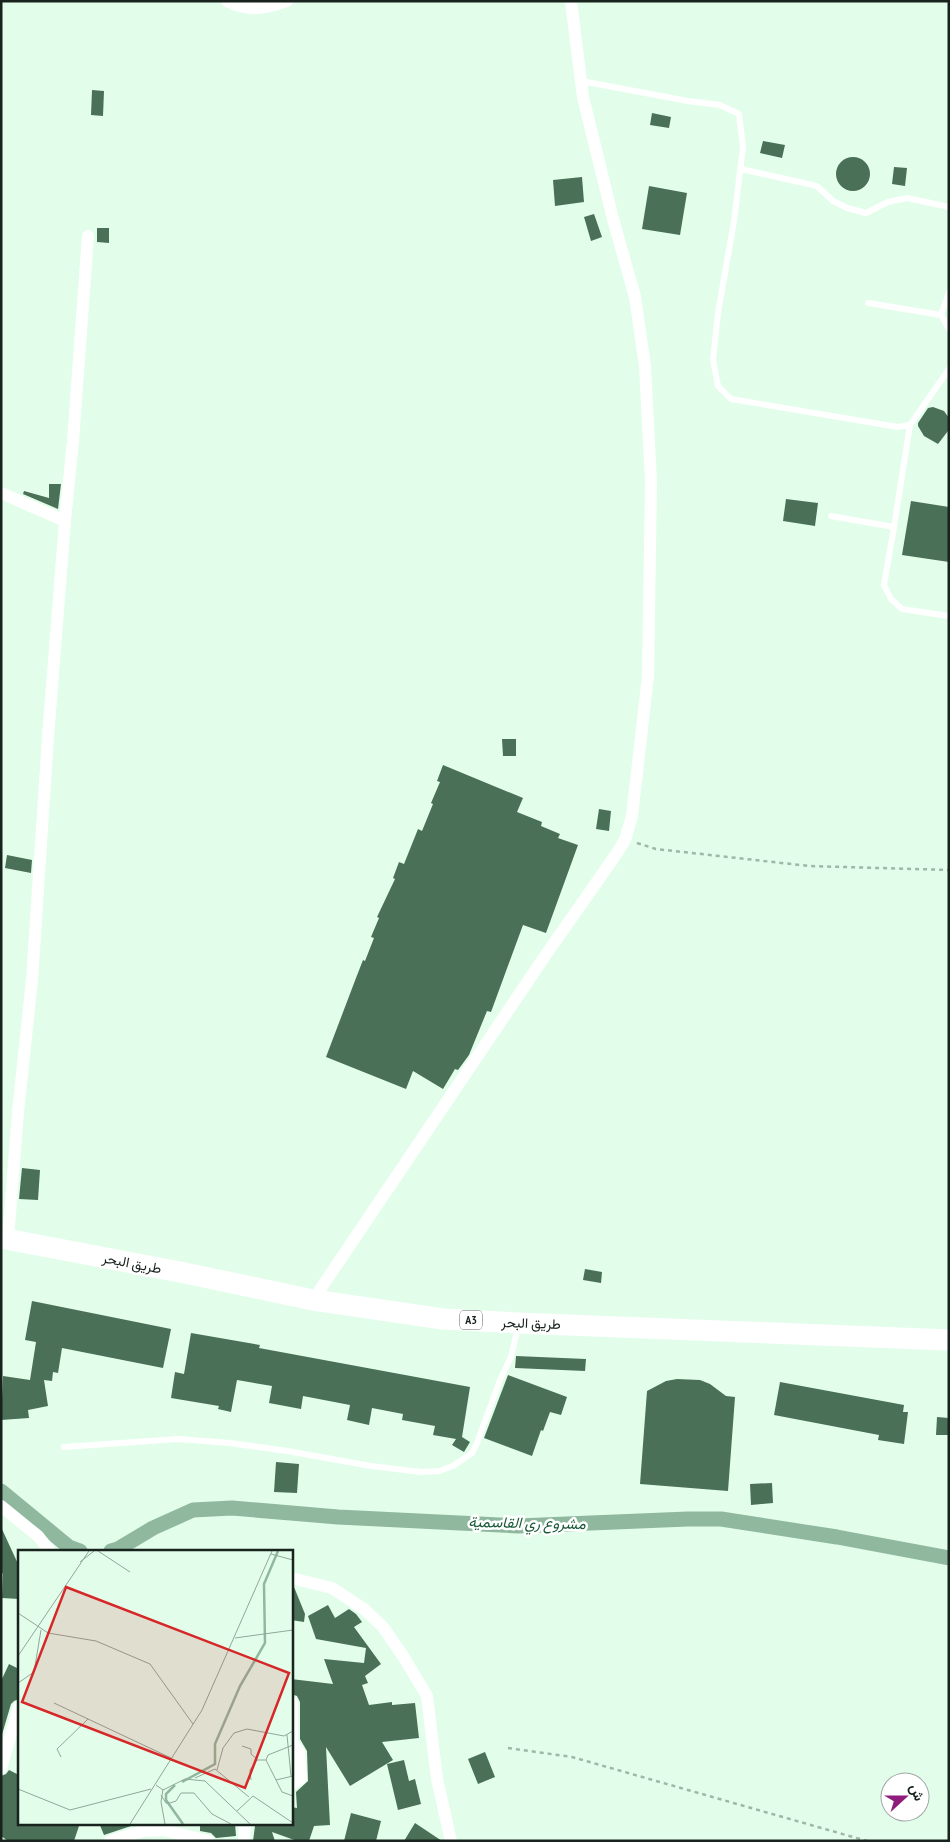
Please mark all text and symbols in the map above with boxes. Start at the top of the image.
street label: طريق البحر [100,1248,163,1278]
road number: A3 [460,1310,482,1330]
street label: طريق البحر [500,1313,561,1333]
water label: مشروع ري القاسمية [468,1512,587,1536]
inset map [18,1550,292,1824]
north arrow [880,1772,930,1822]
text: ش [906,1781,929,1804]

